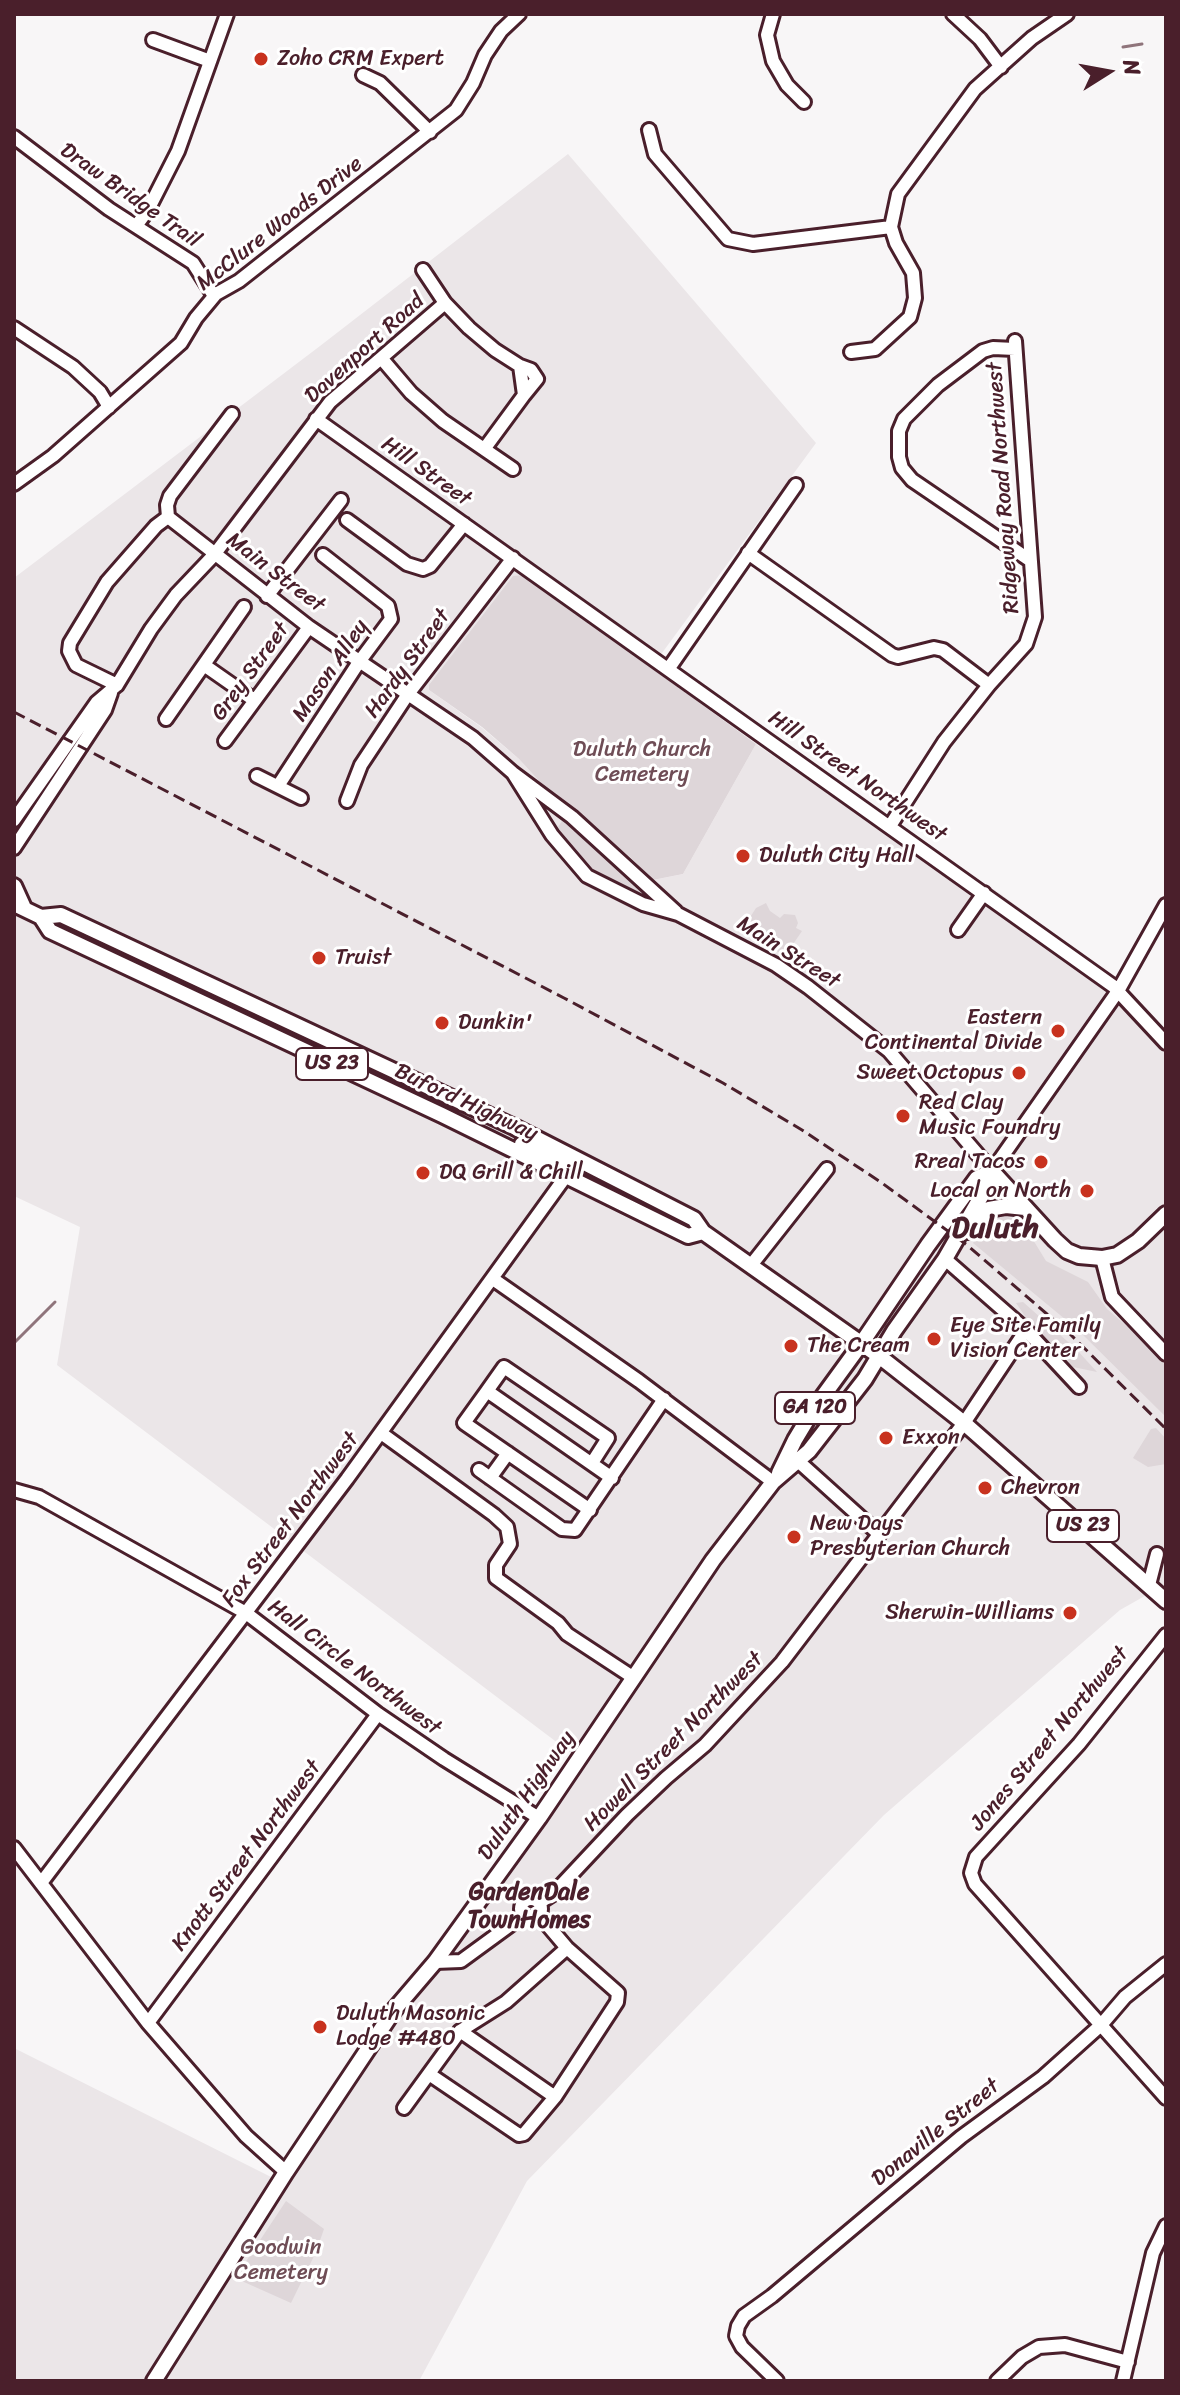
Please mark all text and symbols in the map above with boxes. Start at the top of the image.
north arrow [1068,32,1148,112]
place label: Zoho CRM Expert [277,46,444,72]
marker: Zoho CRM Expert [252,50,270,68]
text: N [1111,56,1153,79]
street label: Draw Bridge Trail [55,138,205,254]
street label: McClure Woods Drive [192,151,368,297]
street label: Davenport Road [300,288,430,410]
street label: Ridgeway Road Northwest [982,361,1026,615]
street label: Hill Street [376,431,476,513]
street label: Main Street [221,527,329,619]
street label: Hardy Street [360,604,456,724]
street label: Mason Alley [287,615,375,727]
street label: Grey Street [206,618,296,726]
street label: Hill Street Northwest [763,705,951,849]
park label: Duluth Church Cemetery [573,737,711,788]
place label: Duluth City Hall [759,843,915,869]
marker: Duluth City Hall [734,847,752,865]
street label: Main Street [732,911,844,995]
place label: Truist [335,945,391,971]
marker: Truist [310,949,328,967]
place label: Eastern Continental Divide [865,1005,1042,1056]
place label: Dunkin' [458,1010,533,1036]
marker: Dunkin' [433,1014,451,1032]
marker: Eastern Continental Divide [1049,1022,1067,1040]
road number: US 23 [296,1048,368,1080]
street label: Buford Highway [390,1058,542,1148]
place label: Sweet Octopus [856,1060,1003,1086]
marker: Sweet Octopus [1010,1064,1028,1082]
place label: Red Clay Music Foundry [919,1090,1060,1142]
marker: Red Clay Music Foundry [894,1107,912,1125]
place label: Rreal Tacos [915,1149,1025,1175]
marker: Rreal Tacos [1032,1153,1050,1171]
place label: DQ Grill & Chill [439,1160,583,1186]
marker: DQ Grill & Chill [414,1164,432,1182]
place label: Local on North [930,1178,1071,1204]
marker: Local on North [1078,1182,1096,1200]
district label: Duluth [951,1211,1039,1247]
place label: Eye Site Family Vision Center [950,1313,1101,1364]
marker: Eye Site Family Vision Center [925,1330,943,1348]
place label: The Cream [807,1333,910,1359]
marker: The Cream [782,1337,800,1355]
road number: GA 120 [775,1392,855,1424]
place label: Exxon [902,1425,960,1451]
street label: Fox Street Northwest [217,1427,365,1613]
marker: Exxon [877,1429,895,1447]
place label: Chevron [1001,1475,1080,1501]
marker: Chevron [976,1479,994,1497]
road number: US 23 [1047,1510,1119,1542]
place label: New Days Presbyterian Church [810,1511,1010,1562]
marker: New Days Presbyterian Church [785,1528,803,1546]
street label: Hall Circle Northwest [262,1594,446,1742]
place label: Sherwin-Williams [885,1600,1054,1626]
marker: Sherwin-Williams [1061,1604,1079,1622]
street label: Jones Street Northwest [965,1642,1135,1836]
street label: Howell Street Northwest [579,1647,769,1837]
street label: Duluth Highway [473,1726,581,1866]
street label: Knott Street Northwest [167,1755,327,1957]
district label: GardenDale TownHomes [467,1879,591,1935]
place label: Duluth Masonic Lodge #480 [336,2001,485,2052]
marker: Duluth Masonic Lodge #480 [311,2018,329,2036]
street label: Donaville Street [867,2073,1005,2193]
park label: Goodwin Cemetery [234,2235,328,2286]

